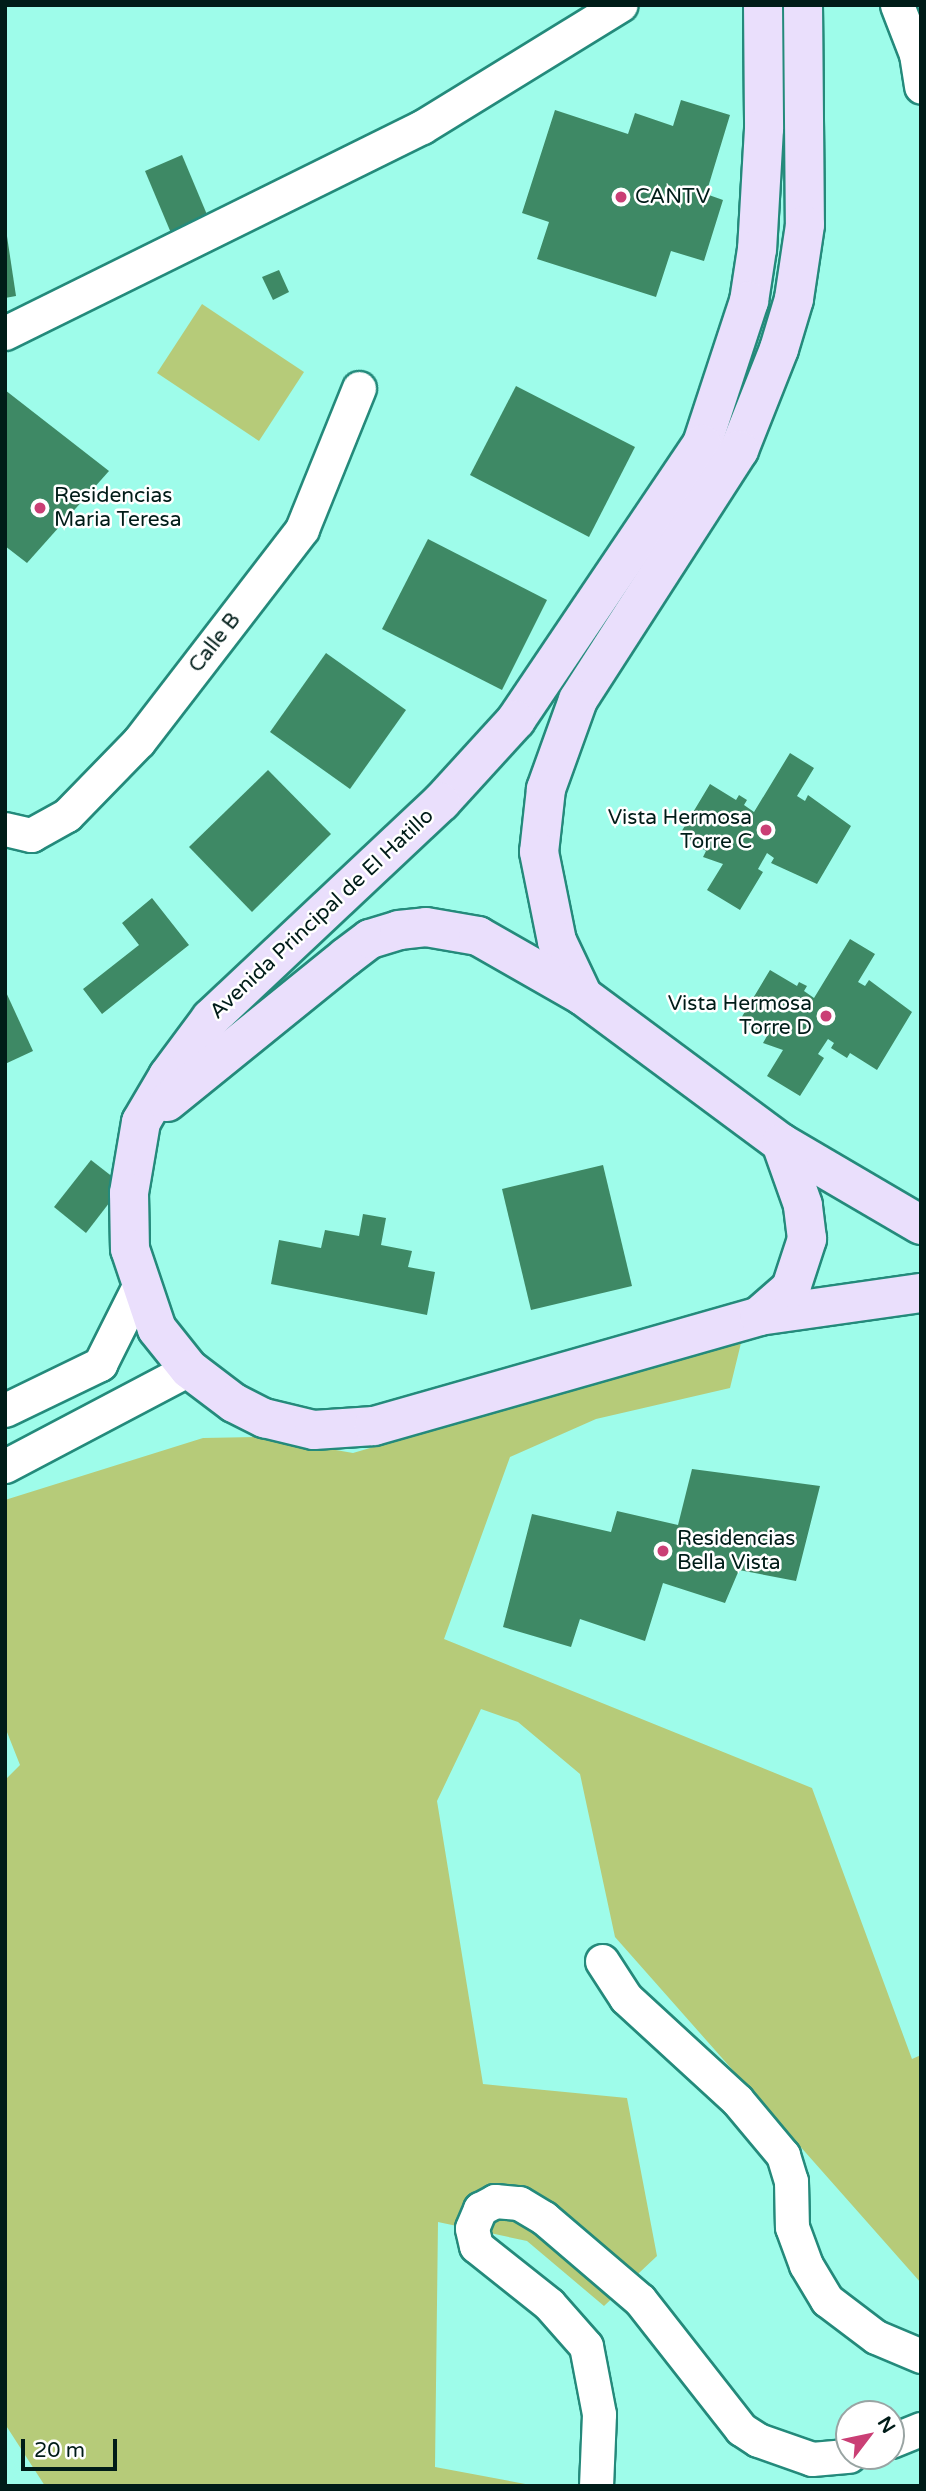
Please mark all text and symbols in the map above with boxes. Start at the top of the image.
place label: CANTV [635,184,710,210]
marker: CANTV [613,189,629,205]
place label: Residencias Maria Teresa [54,483,181,533]
marker: Residencias Maria Teresa [32,500,48,516]
street label: Calle B [184,608,246,678]
street label: Avenida Principal de El Hatillo [205,803,439,1025]
place label: Vista Hermosa Torre C [608,805,752,855]
marker: Vista Hermosa Torre C [758,822,774,838]
place label: Vista Hermosa Torre D [668,991,812,1041]
marker: Vista Hermosa Torre D [818,1008,834,1024]
place label: Residencias Bella Vista [677,1526,795,1576]
marker: Residencias Bella Vista [655,1543,671,1559]
north arrow [835,2400,905,2470]
text: N [873,2413,899,2437]
scale bar [24,2424,121,2468]
text: 20 m [34,2438,85,2463]

